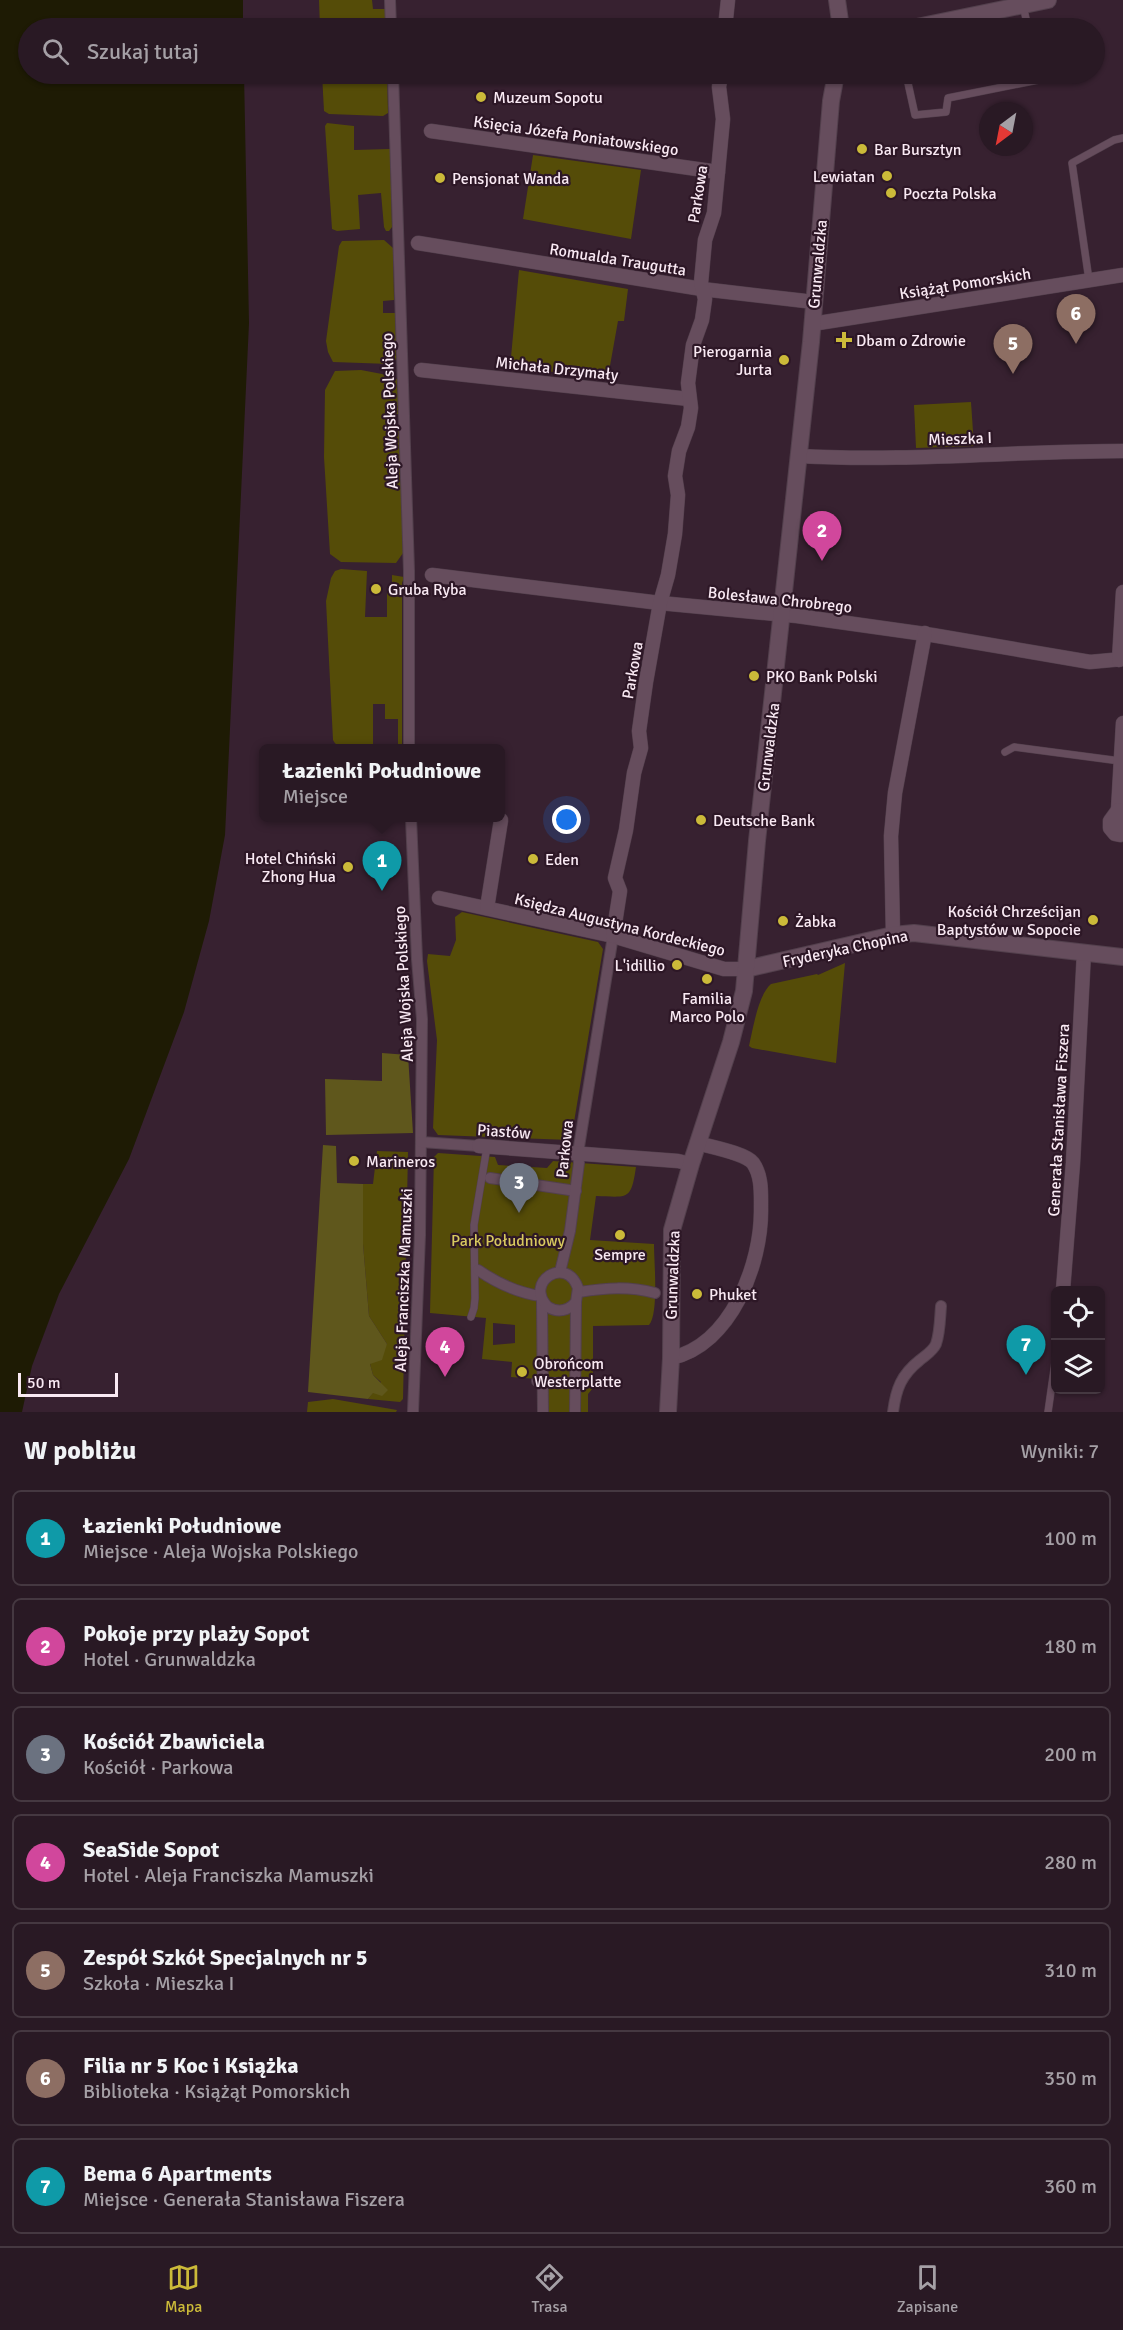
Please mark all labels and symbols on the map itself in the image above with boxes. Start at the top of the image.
place label: Muzeum Sopotu [493,88,603,108]
marker: Muzeum Sopotu [474,90,488,104]
north arrow [979,102,1033,156]
street label: Księcia Józefa Poniatowskiego [472,112,680,160]
place label: Bar Bursztyn [874,140,962,160]
marker: Bar Bursztyn [855,142,869,156]
street label: Parkowa [684,164,712,224]
place label: Lewiatan [813,167,875,187]
place label: Pensjonat Wanda [452,169,569,189]
marker: Lewiatan [880,169,894,183]
marker: Pensjonat Wanda [433,171,447,185]
place label: Poczta Polska [903,184,997,204]
marker: Poczta Polska [884,186,898,200]
street label: Grunwaldzka [804,219,832,309]
street label: Romualda Traugutta [548,239,688,281]
street label: Książąt Pomorskich [898,264,1032,304]
pin: 6 [1056,294,1096,344]
pin: 5 [994,324,1032,374]
place label: Dbam o Zdrowie [856,331,966,351]
street label: Aleja Wojska Polskiego [377,332,403,489]
marker: Dbam o Zdrowie [837,333,851,347]
place label: Pierogarnia Jurta [693,342,772,380]
street label: Michała Drzymały [494,353,620,385]
marker: Pierogarnia Jurta [777,353,791,367]
street label: Mieszka I [928,428,992,450]
pin: 2 [802,512,842,561]
place label: Gruba Ryba [388,580,467,600]
marker: Gruba Ryba [369,582,383,596]
street label: Bolesława Chrobrego [707,582,853,618]
street label: Parkowa [618,640,648,701]
place label: PKO Bank Polski [766,667,878,687]
marker: PKO Bank Polski [747,669,761,683]
street label: Grunwaldzka [754,702,784,793]
your location [552,805,581,834]
place label: Deutsche Bank [713,811,815,831]
marker: Deutsche Bank [694,813,708,827]
pin: 1 [362,842,401,891]
place label: Hotel Chiński Zhong Hua [245,849,336,887]
place label: Eden [545,850,579,870]
marker: Eden [526,852,540,866]
marker: Hotel Chiński Zhong Hua [341,860,355,874]
street label: Księdza Augustyna Kordeckiego [512,889,727,961]
place label: Kościół Chrześcijan Baptystów w Sopocie [937,902,1081,940]
street label: Aleja Wojska Polskiego [390,905,418,1063]
place label: Żabka [795,912,836,932]
marker: Kościół Chrześcijan Baptystów w Sopocie [1086,913,1100,927]
marker: Żabka [776,914,790,928]
street label: Fryderyka Chopina [781,926,910,972]
place label: L'idillio [615,956,665,976]
marker: L'idillio [670,958,684,972]
marker: Familia Marco Polo [700,972,714,986]
place label: Familia Marco Polo [669,989,745,1027]
street label: Generała Stanisława Fiszera [1044,1023,1074,1217]
street label: Parkowa [552,1119,578,1179]
street label: Piastów [476,1120,532,1144]
place label: Marineros [366,1152,435,1172]
marker: Marineros [347,1154,361,1168]
pin: 3 [500,1164,538,1213]
street label: Aleja Franciszka Mamuszki [391,1188,417,1372]
marker: Sempre [613,1228,627,1242]
street label: Grunwaldzka [661,1230,685,1320]
park label: Park Południowy [451,1231,566,1251]
place label: Sempre [594,1245,646,1265]
place label: Phuket [709,1285,757,1305]
marker: Phuket [690,1287,704,1301]
pin: 7 [1006,1326,1046,1375]
pin: 4 [426,1328,464,1377]
place label: Obrońcom Westerplatte [534,1354,622,1392]
marker: Obrońcom Westerplatte [515,1365,529,1379]
scale bar [18,1370,118,1398]

